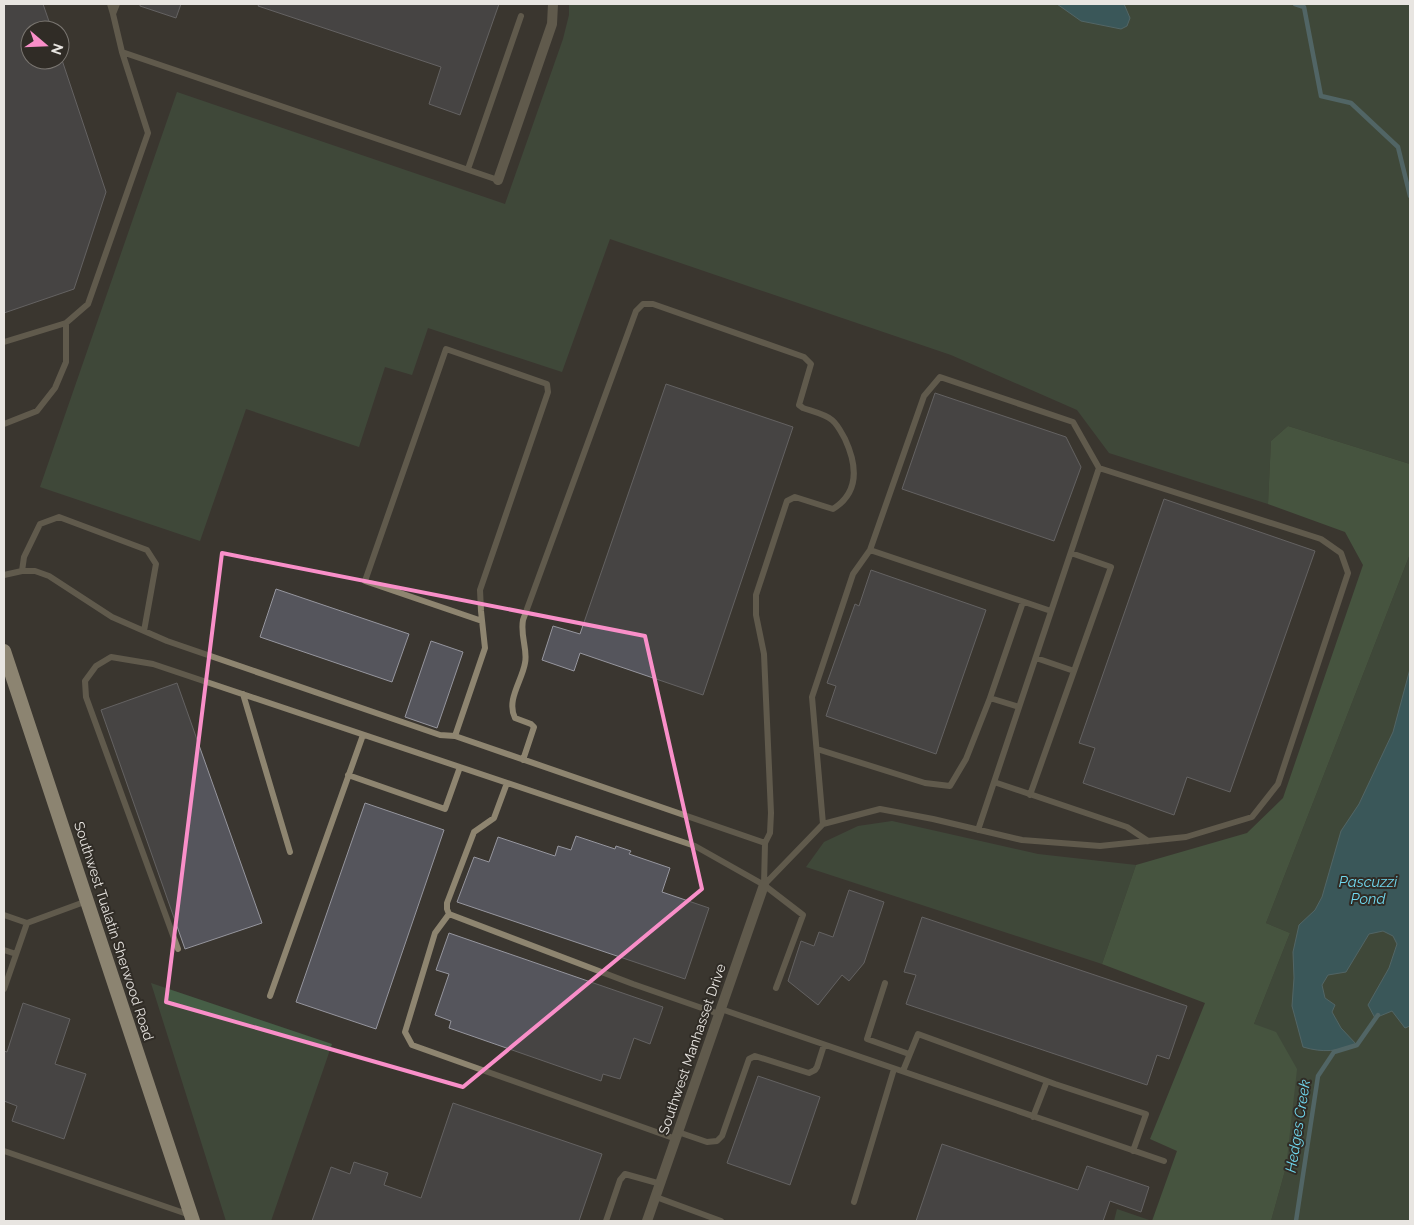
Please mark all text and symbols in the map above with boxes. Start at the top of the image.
north arrow [20,20,70,70]
text: N [48,42,67,57]
street label: Southwest Tualatin Sherwood Road [71,819,157,1043]
water label: Pascuzzi Pond [1339,873,1398,908]
street label: Southwest Manhasset Drive [655,962,729,1136]
water label: Hedges Creek [1282,1078,1314,1174]

